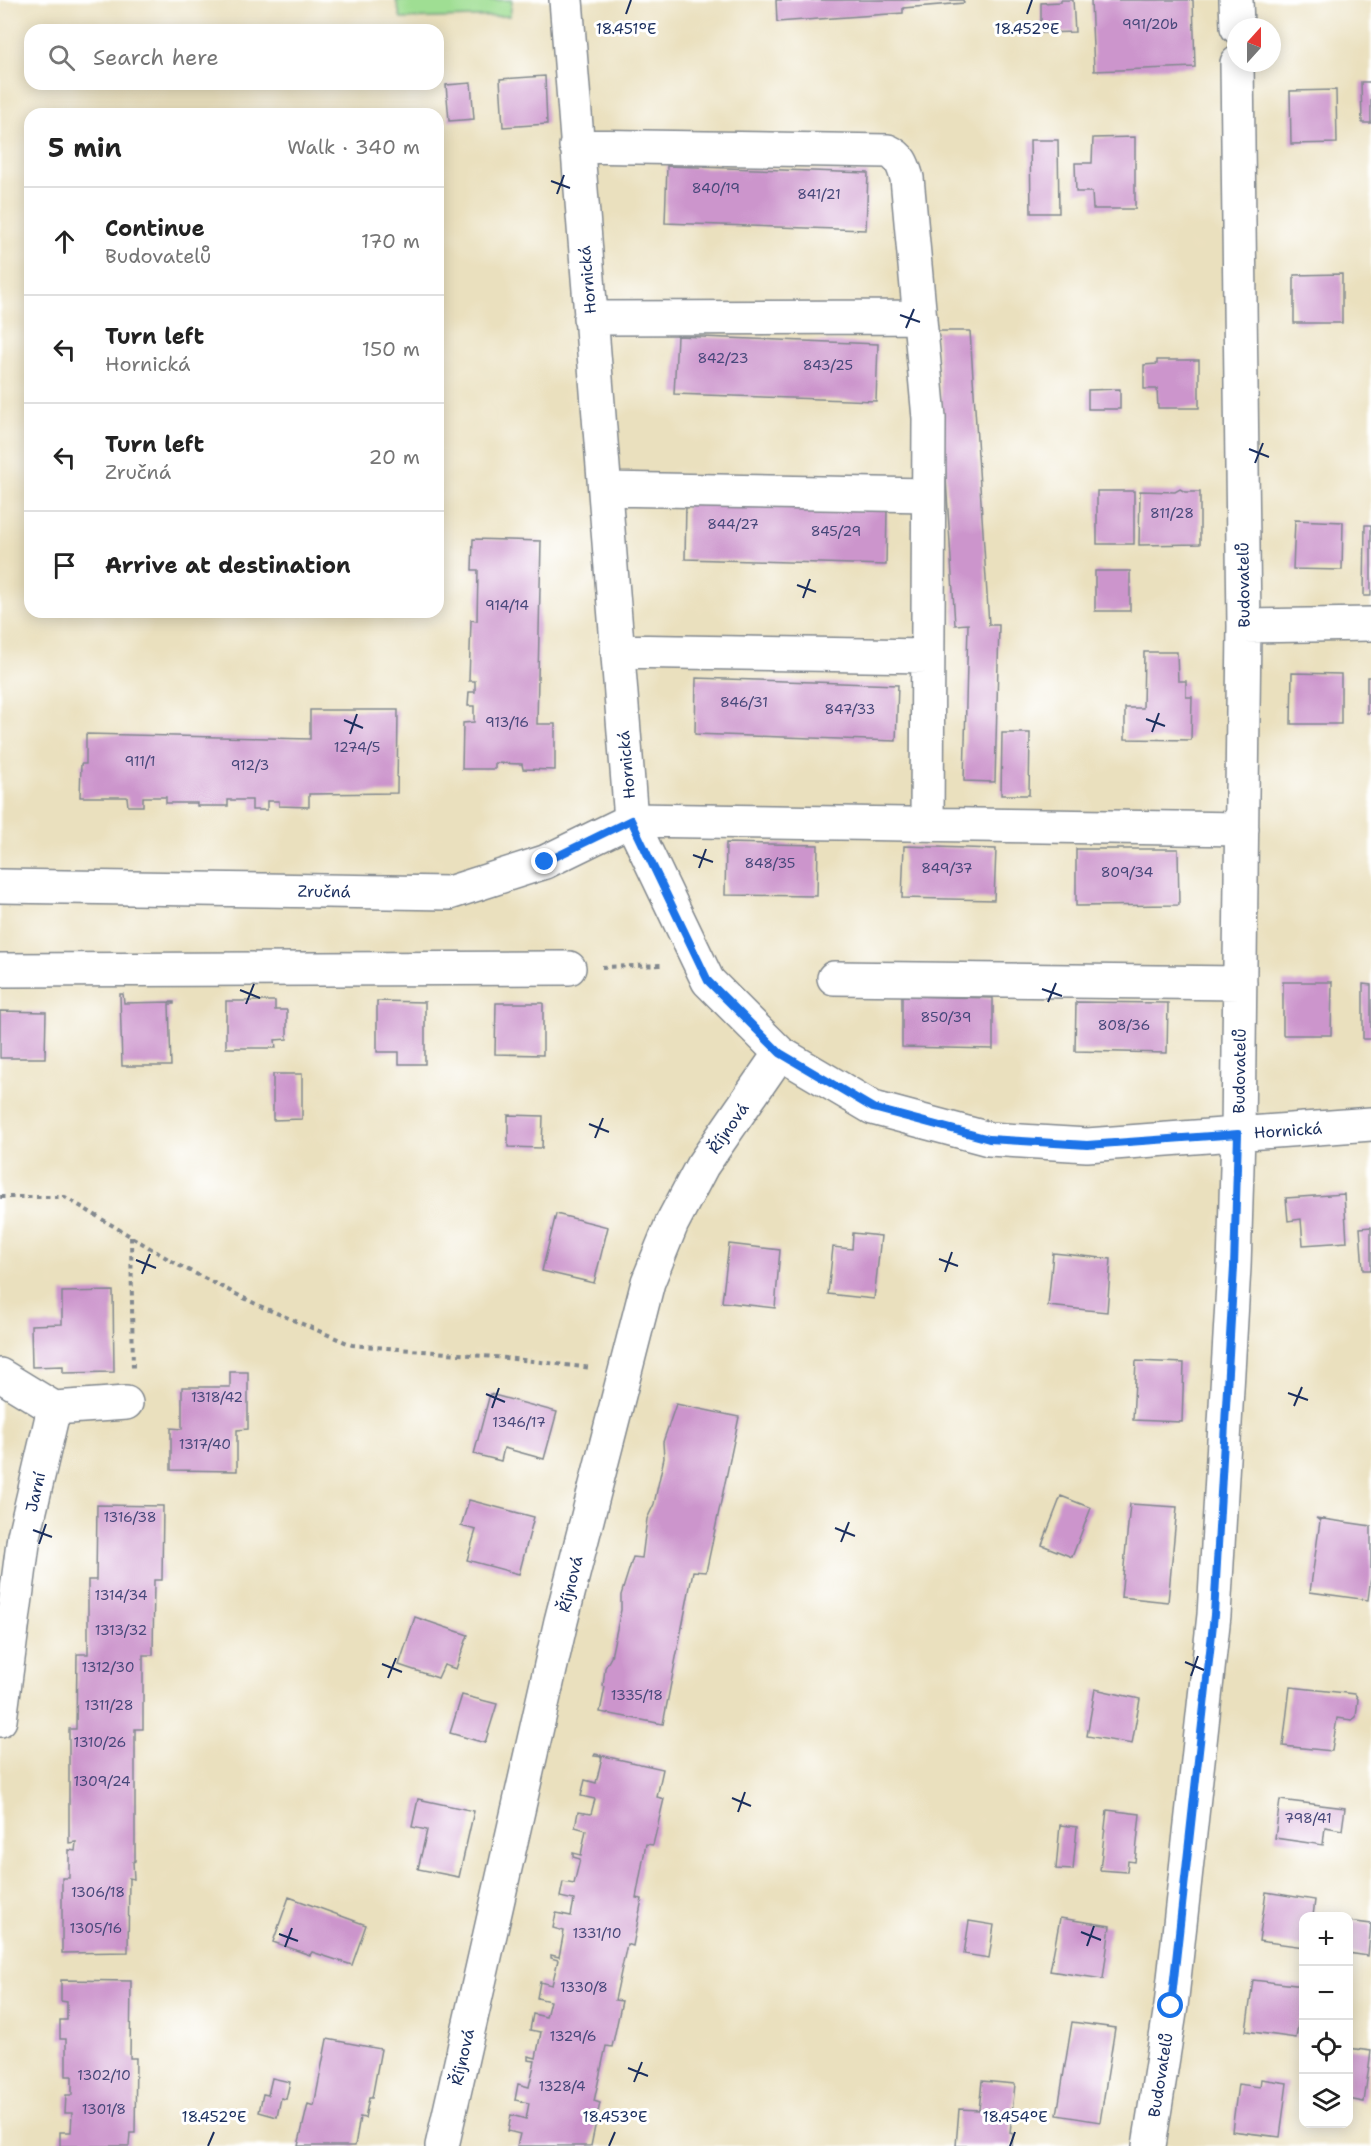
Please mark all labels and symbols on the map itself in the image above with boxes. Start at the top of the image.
house number: 991/20b [1122,15,1178,33]
north arrow [1227,18,1281,72]
text: 18.451°E [596,19,656,39]
text: 18.452°E [995,19,1059,39]
house number: 840/19 [692,179,740,197]
house number: 841/21 [797,185,841,203]
street label: Hornická [574,245,601,315]
house number: 842/23 [697,349,749,367]
house number: 843/25 [803,356,853,374]
house number: 811/28 [1150,504,1194,522]
house number: 844/27 [707,515,759,533]
house number: 845/29 [811,522,861,540]
street label: Budovatelů [1232,542,1255,628]
house number: 914/14 [485,596,529,614]
house number: 846/31 [720,693,768,711]
house number: 847/33 [825,700,875,718]
house number: 913/16 [485,713,529,731]
street label: Hornická [613,730,640,800]
house number: 1274/5 [334,738,380,756]
house number: 911/1 [125,752,155,770]
house number: 912/3 [231,756,269,774]
route end [531,848,557,874]
house number: 848/35 [745,854,795,872]
house number: 849/37 [921,859,973,877]
house number: 809/34 [1101,863,1153,881]
street label: Zručná [297,881,351,902]
house number: 850/39 [921,1008,971,1026]
house number: 808/36 [1098,1016,1150,1034]
street label: Budovatelů [1228,1028,1251,1114]
street label: Říjnová [703,1099,753,1158]
street label: Hornická [1253,1118,1323,1143]
house number: 1318/42 [191,1388,243,1406]
house number: 1346/17 [492,1413,546,1431]
house number: 1317/40 [179,1435,231,1453]
street label: Jarní [21,1470,50,1514]
house number: 1316/38 [103,1508,157,1526]
street label: Říjnová [553,1554,588,1614]
house number: 1314/34 [95,1586,148,1604]
house number: 1313/32 [95,1621,147,1639]
house number: 1312/30 [81,1658,135,1676]
house number: 1335/18 [611,1686,663,1704]
house number: 1311/28 [85,1696,133,1714]
house number: 1310/26 [74,1733,126,1751]
house number: 1309/24 [73,1772,131,1790]
house number: 798/41 [1284,1809,1332,1827]
house number: 1306/18 [71,1883,125,1901]
house number: 1305/16 [70,1919,122,1937]
house number: 1331/10 [573,1924,621,1942]
house number: 1330/8 [560,1978,608,1996]
route start [1157,1992,1183,2018]
street label: Říjnová [446,2027,479,2087]
house number: 1329/6 [549,2027,597,2045]
street label: Budovatelů [1143,2031,1178,2119]
house number: 1302/10 [77,2066,131,2084]
house number: 1328/4 [539,2077,586,2095]
house number: 1301/8 [82,2100,126,2118]
text: 18.452°E [182,2107,246,2127]
text: 18.453°E [583,2107,647,2127]
text: 18.454°E [982,2107,1048,2127]

